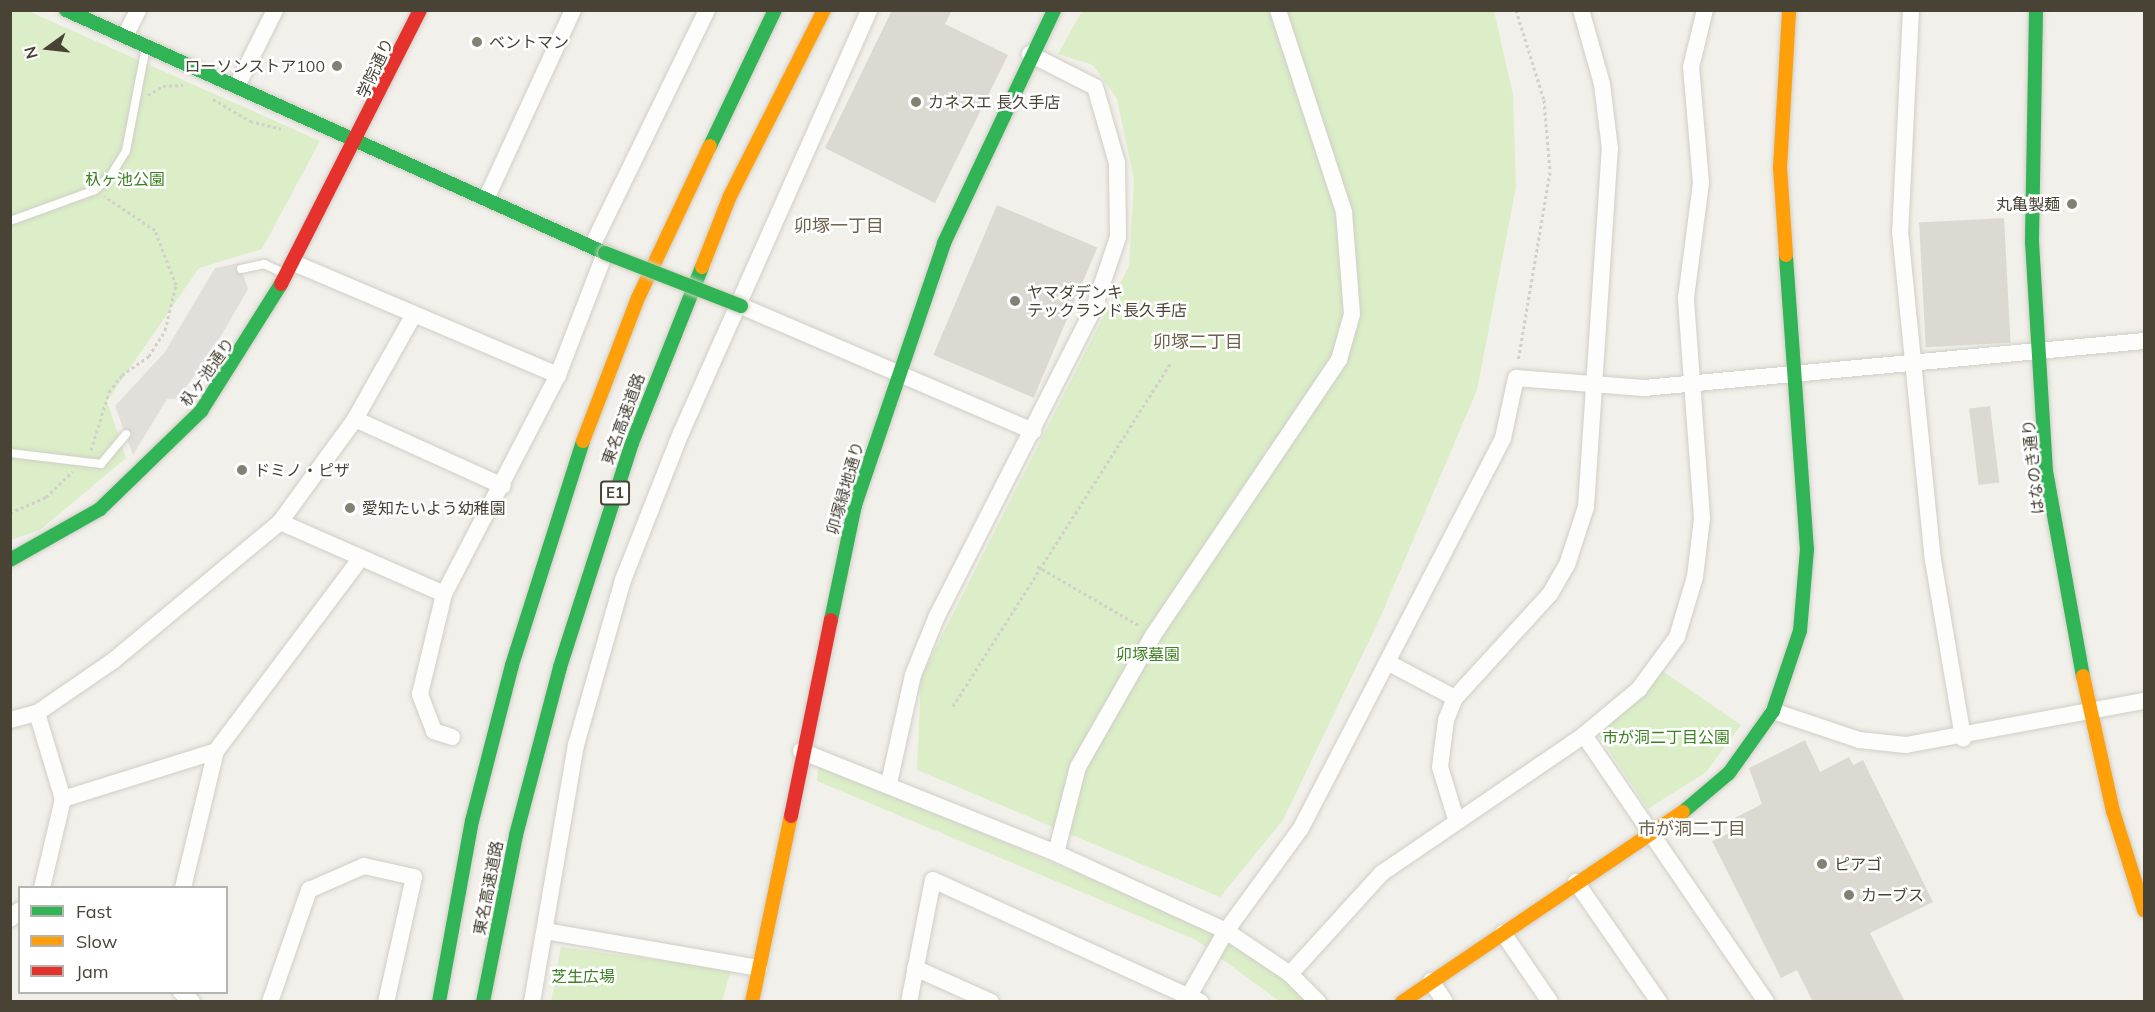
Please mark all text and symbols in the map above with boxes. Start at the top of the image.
north arrow [18,18,78,78]
place label: ベントマン [489,32,569,52]
street label: 学院通り [353,35,397,101]
marker: ベントマン [470,35,484,49]
text: N [19,44,42,61]
place label: ローソンストア100 [184,56,325,76]
marker: ローソンストア100 [330,59,344,73]
place label: カネスエ 長久手店 [928,92,1060,112]
marker: カネスエ 長久手店 [909,95,923,109]
park label: 杁ヶ池公園 [85,169,165,189]
place label: 丸亀製麺 [1996,194,2060,214]
marker: 丸亀製麺 [2065,197,2079,211]
district label: 卯塚一丁目 [794,215,884,237]
place label: ヤマダデンキ テックランド長久手店 [1027,282,1187,320]
marker: ヤマダデンキ テックランド長久手店 [1008,294,1022,308]
district label: 卯塚二丁目 [1153,331,1243,353]
street label: 杁ヶ池通り [176,334,238,410]
street label: 東名高速道路 [598,371,648,467]
street label: はなのき通り [2018,418,2048,516]
street label: 卯塚緑地通り [823,439,867,537]
place label: ドミノ・ピザ [254,460,350,480]
marker: ドミノ・ピザ [235,463,249,477]
road number: E1 [600,481,630,505]
place label: 愛知たいよう幼稚園 [362,498,506,518]
marker: 愛知たいよう幼稚園 [343,501,357,515]
park label: 卯塚墓園 [1116,644,1180,664]
park label: 市が洞二丁目公園 [1602,727,1730,747]
district label: 市が洞二丁目 [1638,818,1746,840]
street label: 東名高速道路 [469,839,507,937]
place label: ピアゴ [1834,854,1882,874]
marker: ピアゴ [1815,857,1829,871]
place label: カーブス [1861,885,1925,905]
legend [18,886,228,994]
marker: カーブス [1842,888,1856,902]
text: Fast [76,900,112,923]
text: Slow [76,930,117,953]
text: Jam [76,960,109,983]
park label: 芝生広場 [551,966,615,986]

